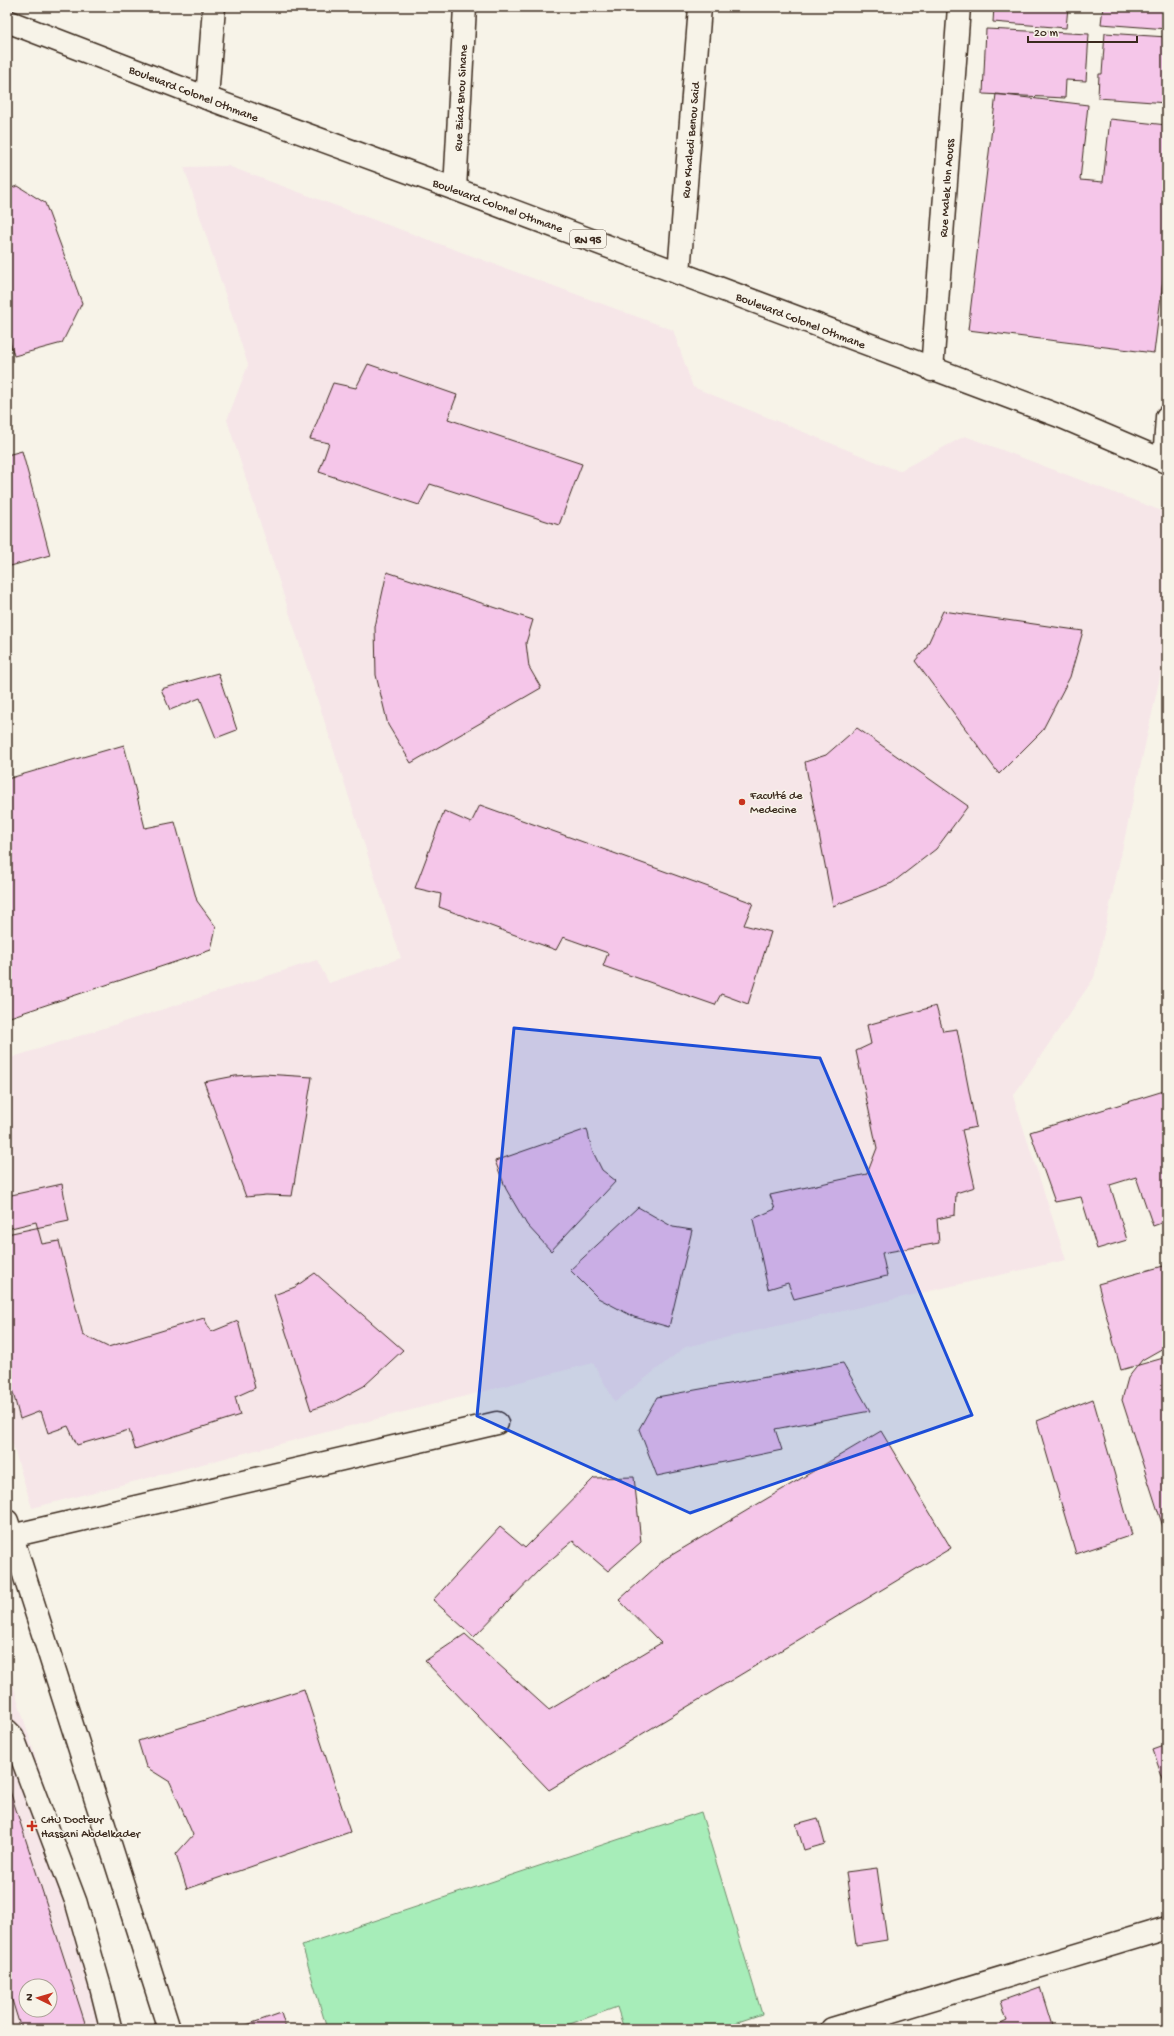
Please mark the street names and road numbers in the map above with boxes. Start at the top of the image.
street label: Rue Ziad Bnou Sinane [452,44,472,152]
street label: Boulevard Colonel Othmane [126,63,261,126]
street label: Rue Khaledi Benou Said [680,81,704,199]
street label: Rue Malek Ibn Aouss [938,138,958,238]
street label: Boulevard Colonel Othmane [429,176,565,237]
road number: RN 95 [570,230,606,248]
street label: Boulevard Colonel Othmane [733,290,868,353]

